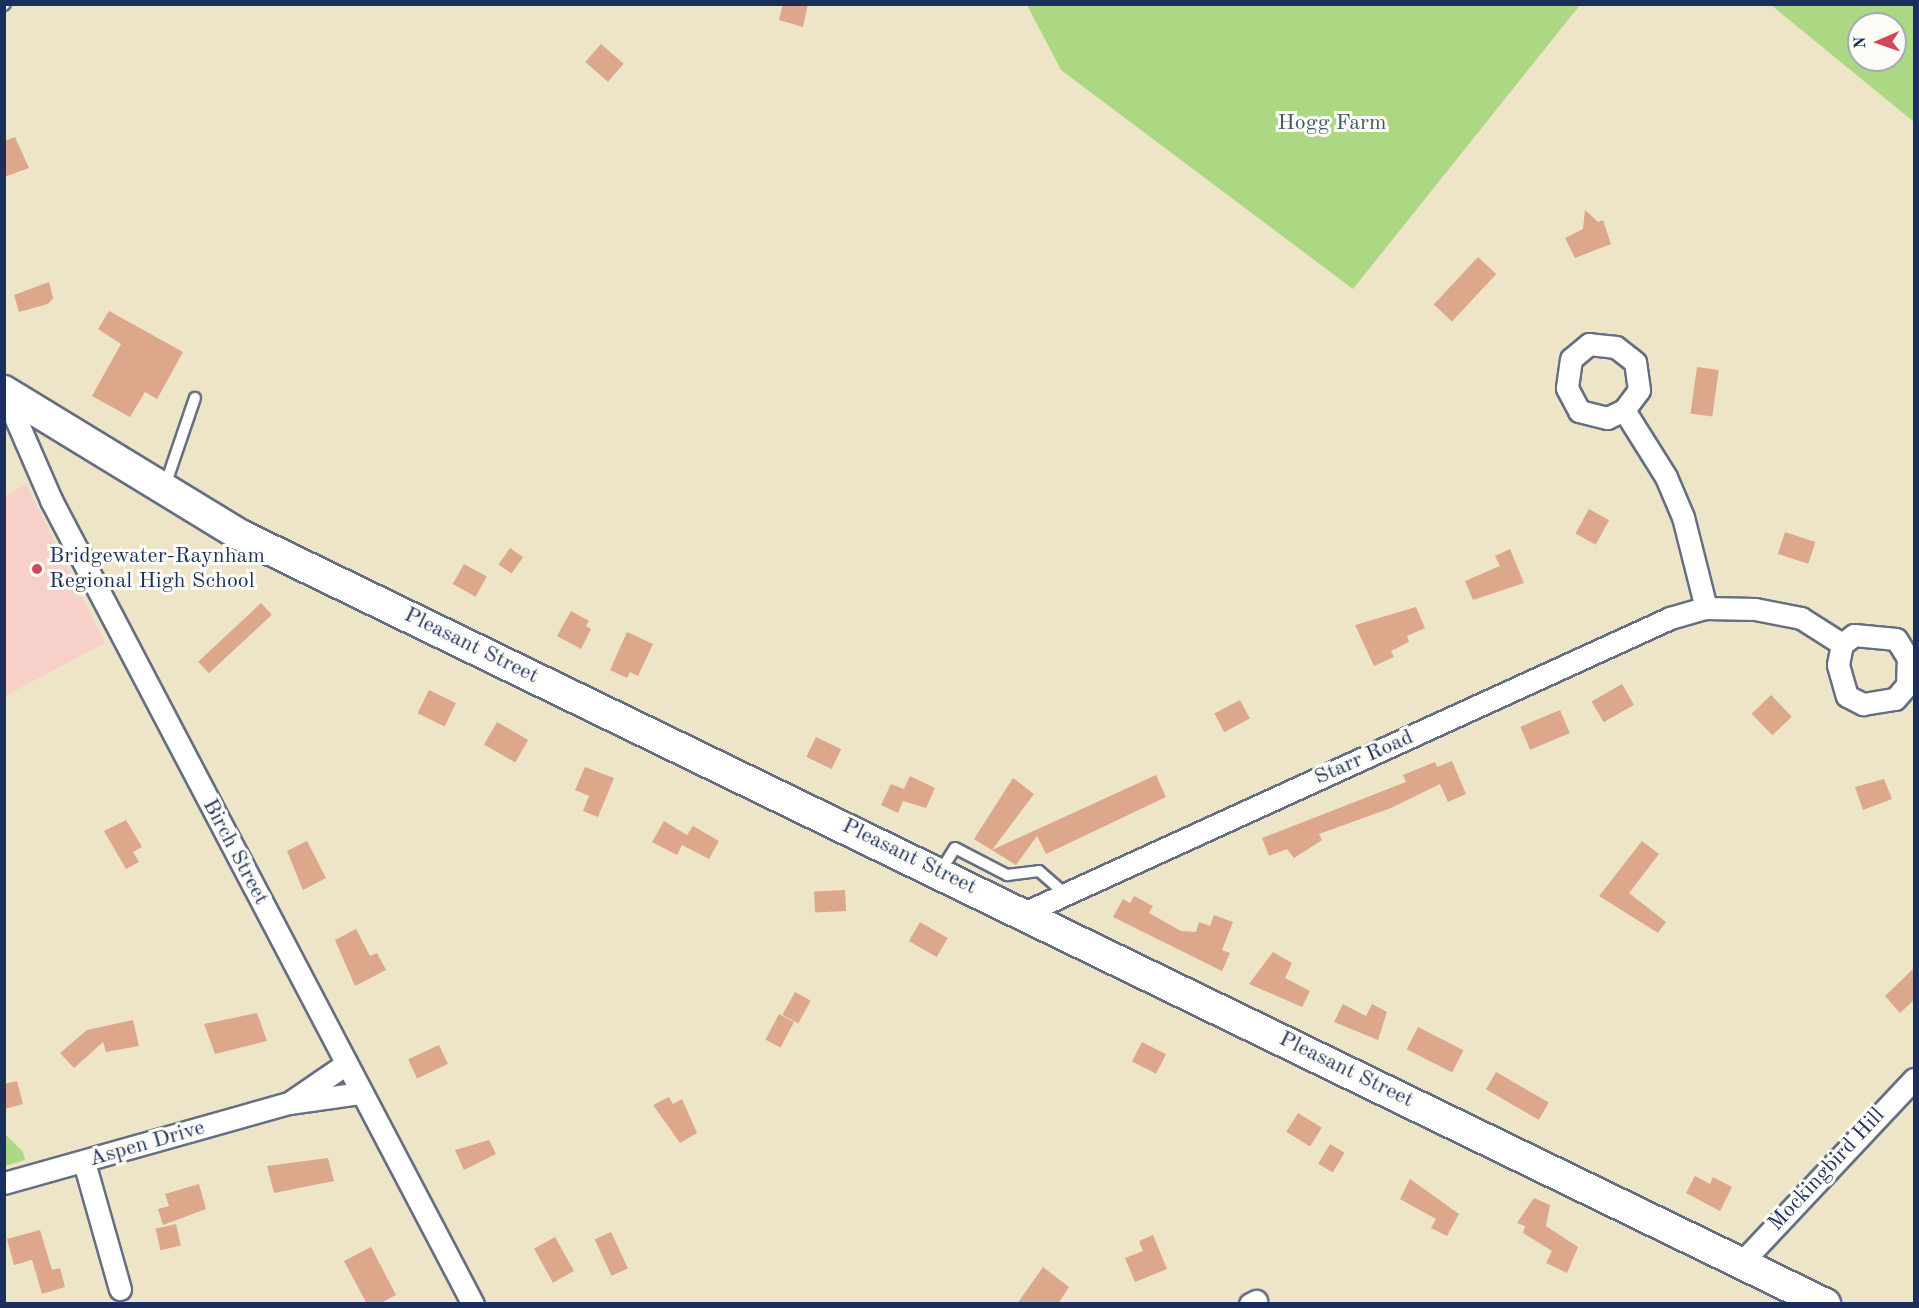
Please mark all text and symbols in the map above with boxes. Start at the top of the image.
north arrow [1847,12,1907,72]
text: N [1853,36,1869,49]
park label: Hogg Farm [1278,111,1386,137]
place label: Bridgewater-Raynham Regional High School [49,543,265,594]
marker: Bridgewater-Raynham Regional High School [30,562,44,576]
street label: Pleasant Street [399,602,543,690]
street label: Starr Road [1310,725,1418,791]
street label: Birch Street [196,795,274,909]
street label: Pleasant Street [837,813,981,901]
street label: Pleasant Street [1274,1026,1418,1114]
street label: Mockingbird Hill [1763,1103,1891,1237]
street label: Aspen Drive [86,1115,208,1173]

